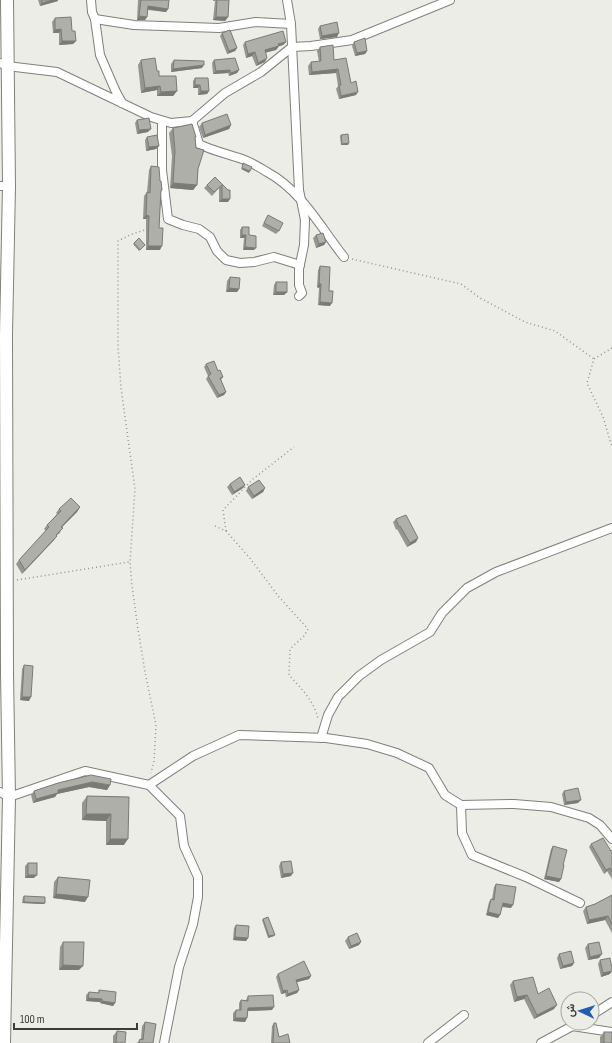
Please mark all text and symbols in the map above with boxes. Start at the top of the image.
north arrow [560,991,600,1031]
text: ش [564,1003,577,1017]
scale bar [14,1005,137,1031]
text: 100 m [20,1012,45,1027]

